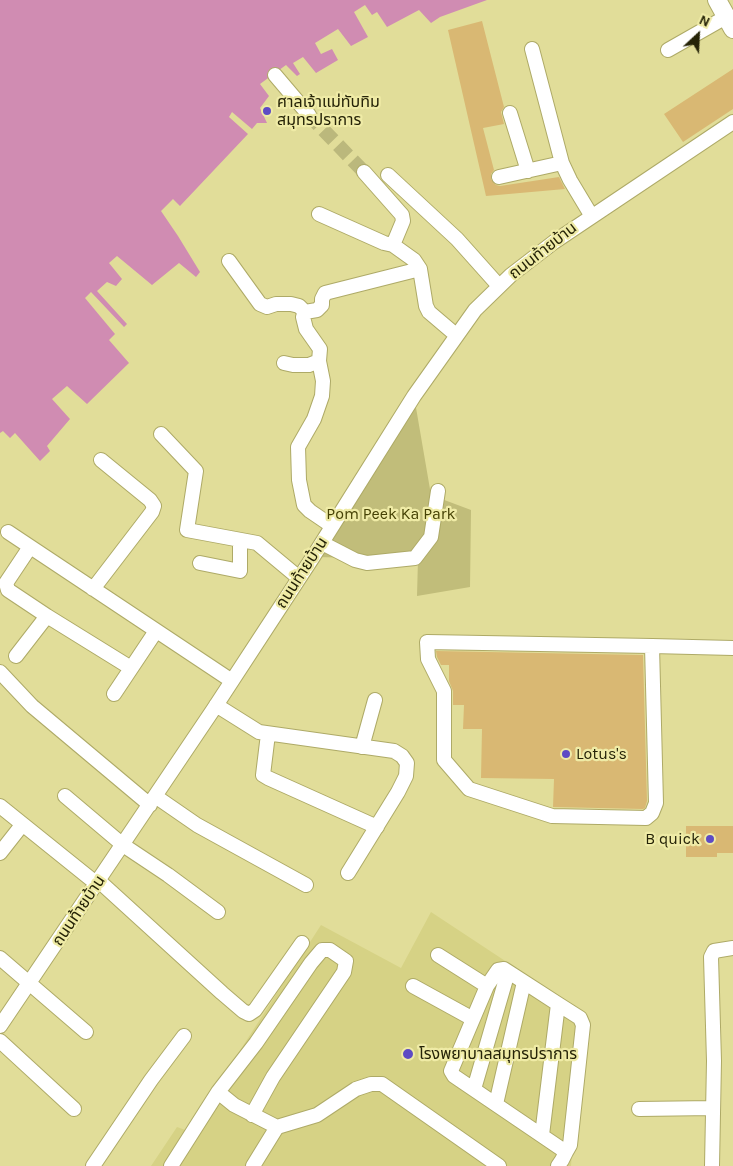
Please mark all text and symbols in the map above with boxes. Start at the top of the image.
north arrow [673,10,723,60]
text: N [696,11,713,31]
place label: ศาลเจ้าแม่ทับทิม สมุทรปราการ [277,92,380,130]
marker: ศาลเจ้าแม่ทับทิม สมุทรปราการ [261,105,273,117]
street label: ถนนท้ายบ้าน [505,219,581,283]
park label: Pom Peek Ka Park [326,504,456,524]
street label: ถนนท้ายบ้าน [272,534,332,612]
place label: Lotus's [576,744,627,764]
marker: Lotus's [560,748,572,760]
place label: B quick [645,829,700,849]
marker: B quick [704,833,716,845]
street label: ถนนท้ายบ้าน [48,872,110,950]
place label: โรงพยาบาลสมุทรปราการ [419,1044,577,1064]
marker: โรงพยาบาลสมุทรปราการ [401,1047,415,1061]

